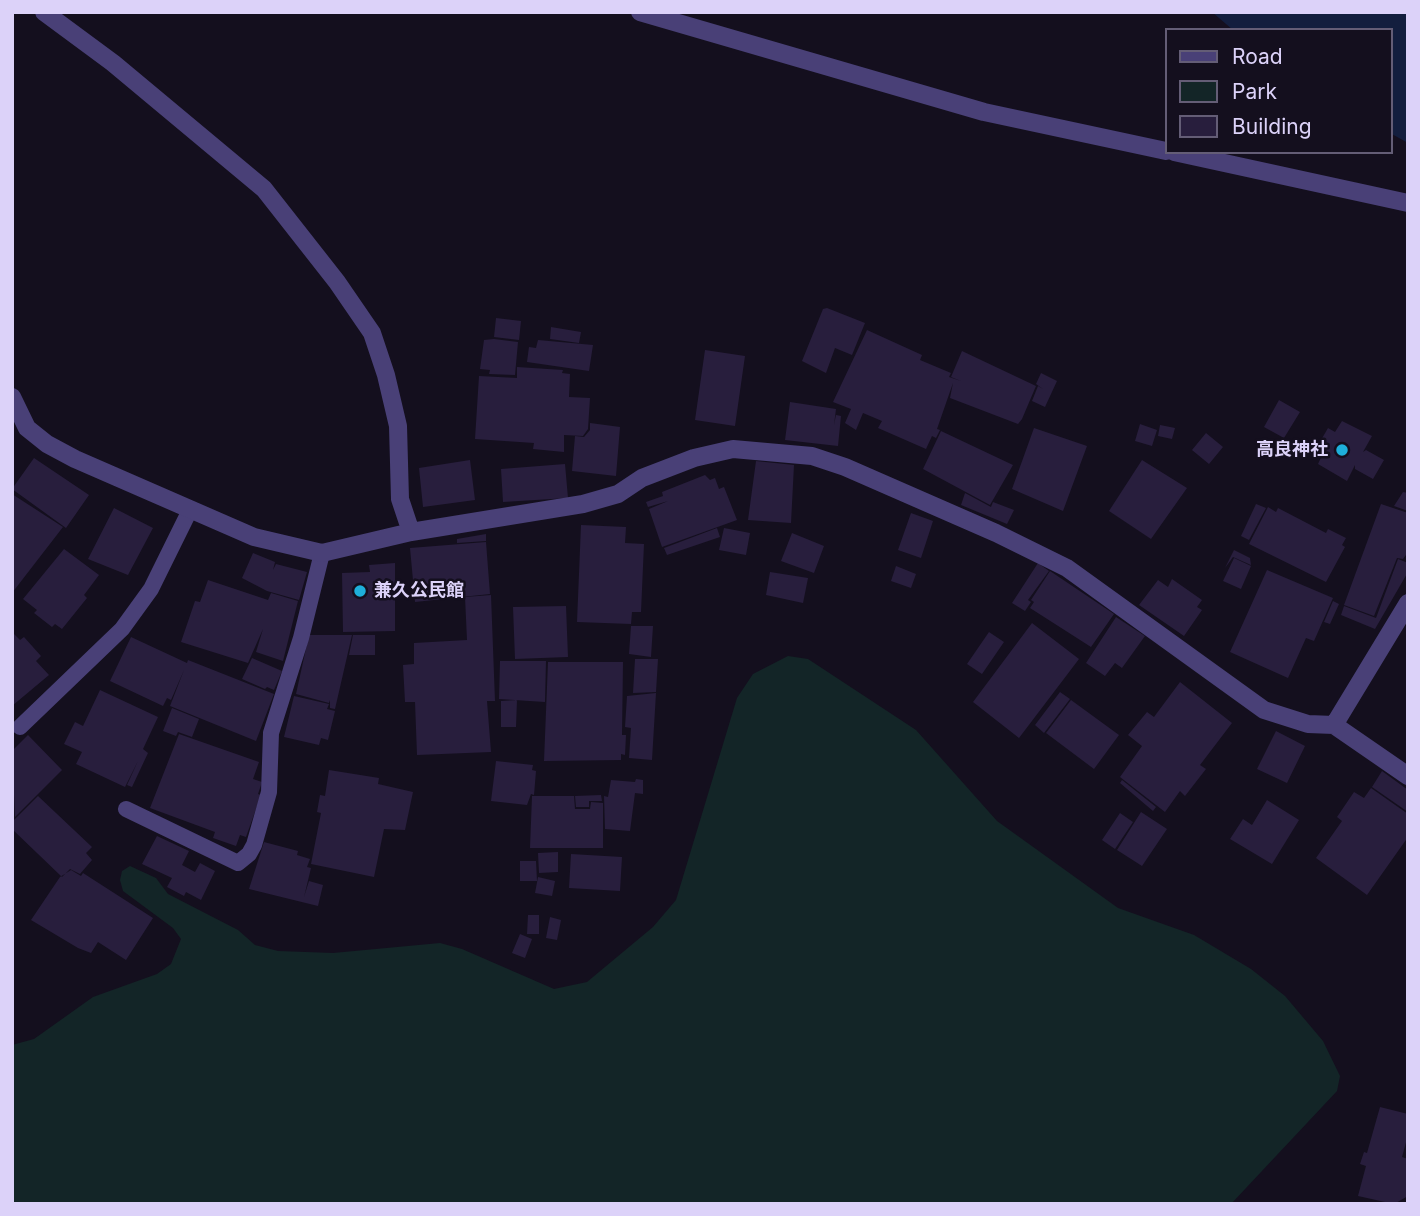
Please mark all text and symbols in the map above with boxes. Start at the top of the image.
legend [1164,28,1392,154]
text: Road [1232,44,1283,69]
text: Park [1232,79,1277,104]
text: Building [1232,114,1312,139]
place label: 高良神社 [1256,439,1328,461]
marker: 高良神社 [1334,442,1350,458]
place label: 兼久公民館 [374,580,464,602]
marker: 兼久公民館 [352,583,368,599]

